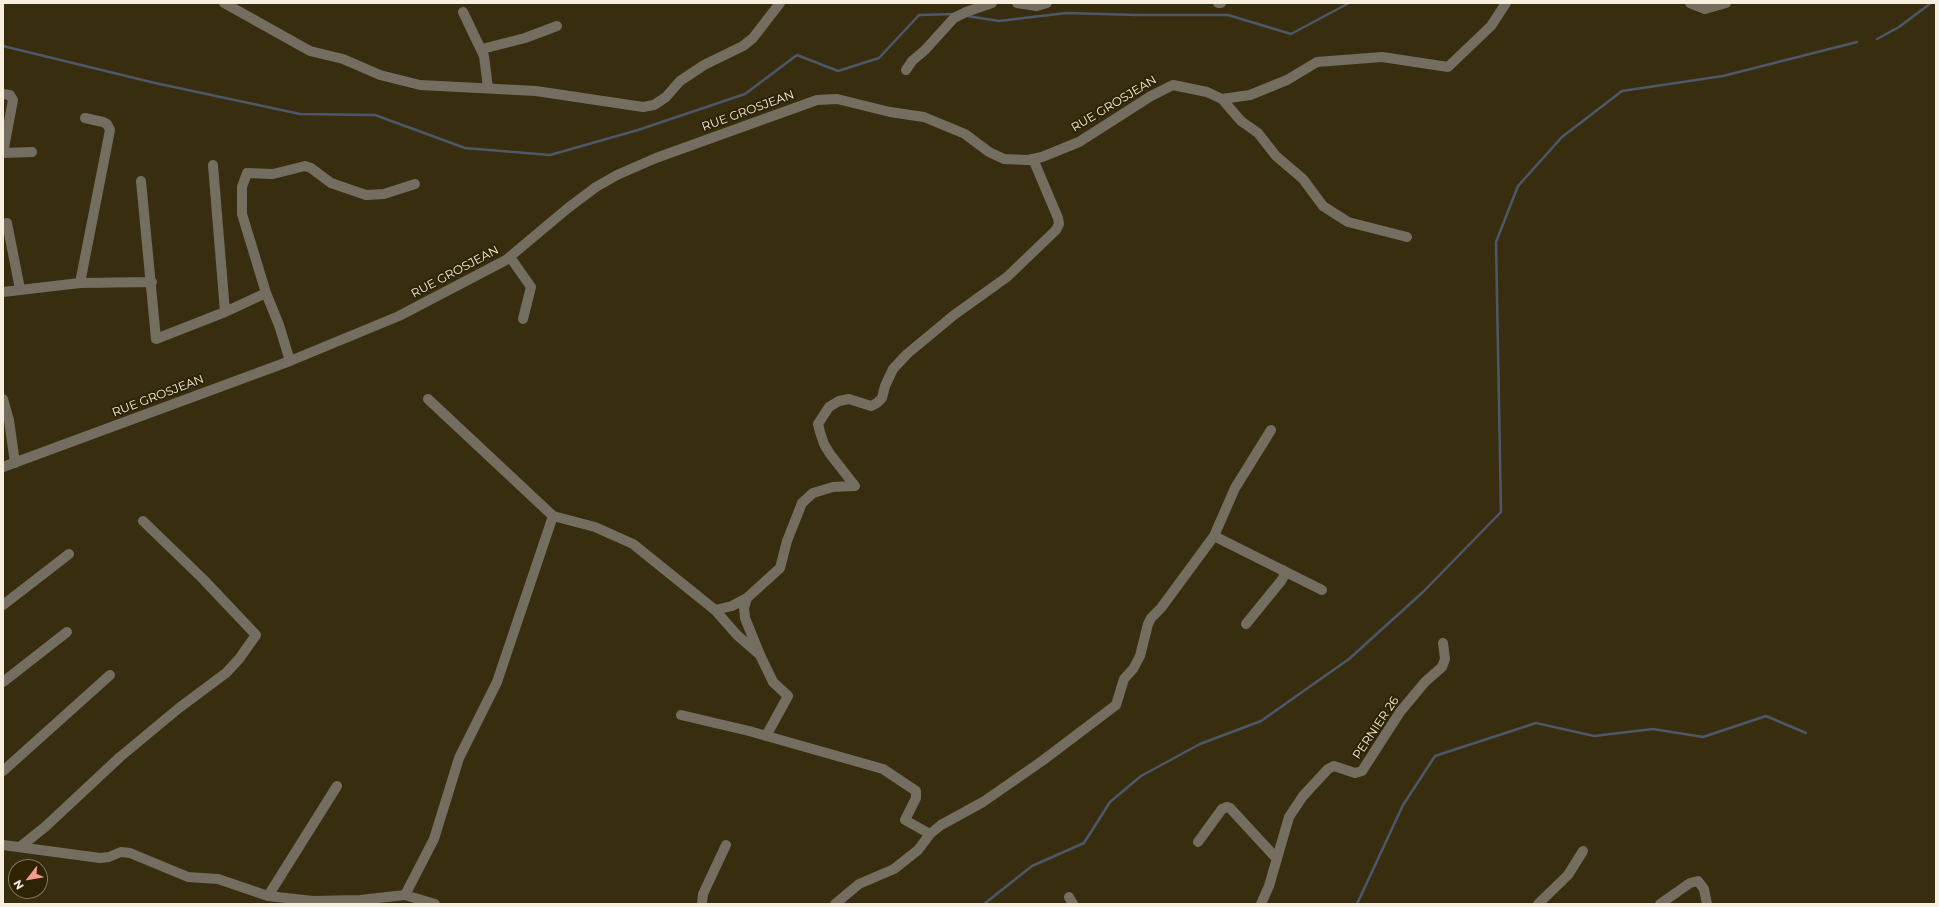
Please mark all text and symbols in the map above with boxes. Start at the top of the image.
street label: RUE GROSJEAN [1069,73,1159,135]
street label: RUE GROSJEAN [700,88,796,134]
street label: RUE GROSJEAN [409,243,501,301]
street label: RUE GROSJEAN [110,372,206,420]
street label: PERNIER 26 [1350,694,1402,762]
north arrow [8,859,48,899]
text: N [10,877,27,892]

